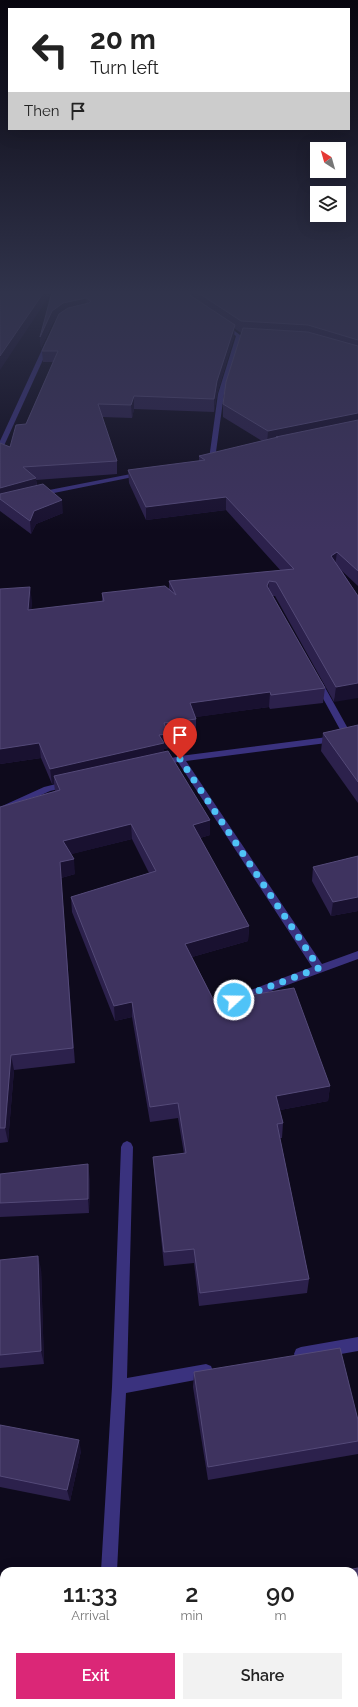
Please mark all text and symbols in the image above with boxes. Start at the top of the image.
text: 20 m [90,23,156,56]
icon: left [24,24,76,76]
text: Turn left [90,57,159,78]
icon: arrive [67,100,89,122]
text: Then [24,102,59,120]
north arrow [310,142,346,178]
map controls [310,142,346,222]
button: layers [310,186,346,222]
pin [163,718,197,759]
icon: arrive [169,724,191,746]
position arrow [213,979,255,1021]
text: 11:33 [63,1579,117,1608]
text: 2 [185,1579,198,1608]
text: 90 [266,1579,295,1608]
text: Arrival [71,1608,109,1623]
text: min [181,1608,203,1623]
text: m [274,1608,286,1623]
button: Exit [16,1653,175,1699]
button: Share [183,1653,342,1699]

